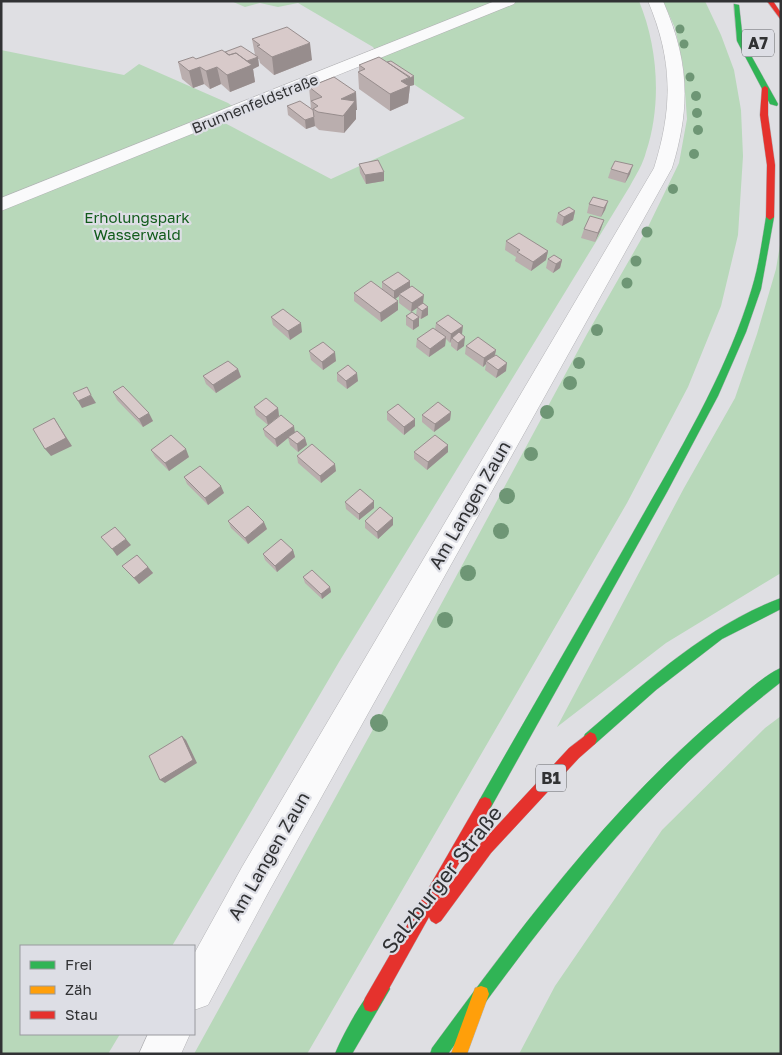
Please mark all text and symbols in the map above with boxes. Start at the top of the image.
road number: A7 [742,29,774,56]
street label: Brunnenfeldstraße [189,69,321,137]
park label: Erholungspark Wasserwald [84,208,190,243]
street label: Am Langen Zaun [424,437,515,572]
road number: B1 [536,764,566,791]
street label: Am Langen Zaun [223,788,314,923]
street label: Salzburger Straße [375,800,507,959]
legend [20,945,195,1035]
text: Frei [65,955,92,973]
text: Zäh [65,980,92,998]
text: Stau [65,1005,98,1023]

